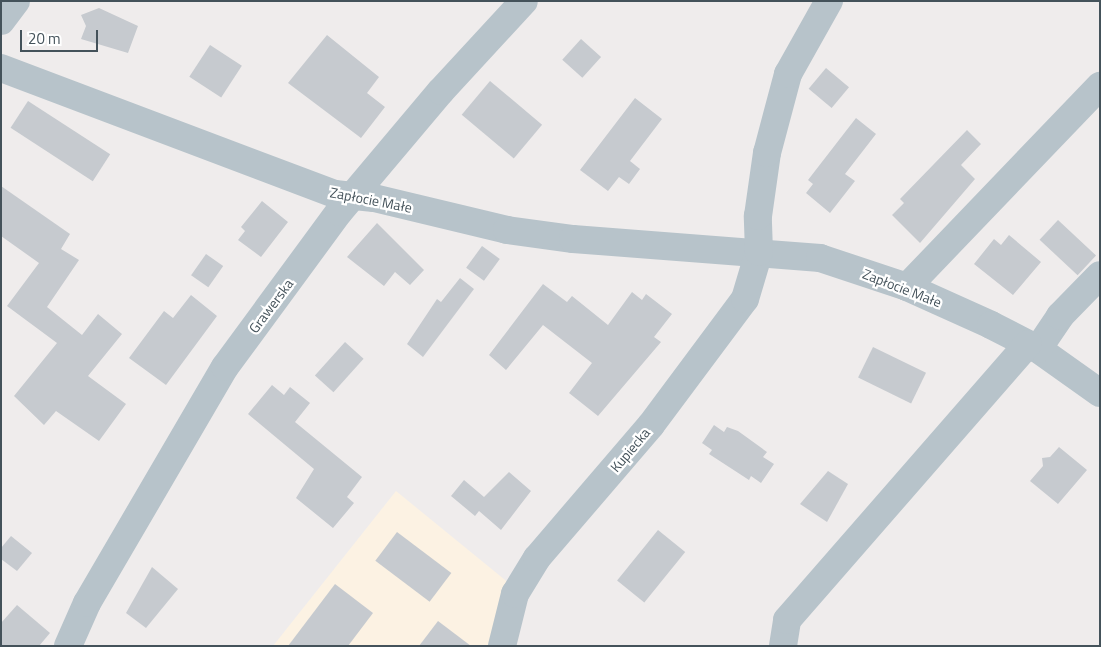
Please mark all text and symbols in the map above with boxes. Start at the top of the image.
scale bar [22,20,100,52]
text: 20 m [28,27,61,50]
street label: Zapłocie Małe [329,184,413,216]
street label: Zapłocie Małe [860,265,944,311]
street label: Grawerska [245,276,297,336]
street label: Kupiecka [607,424,653,476]

